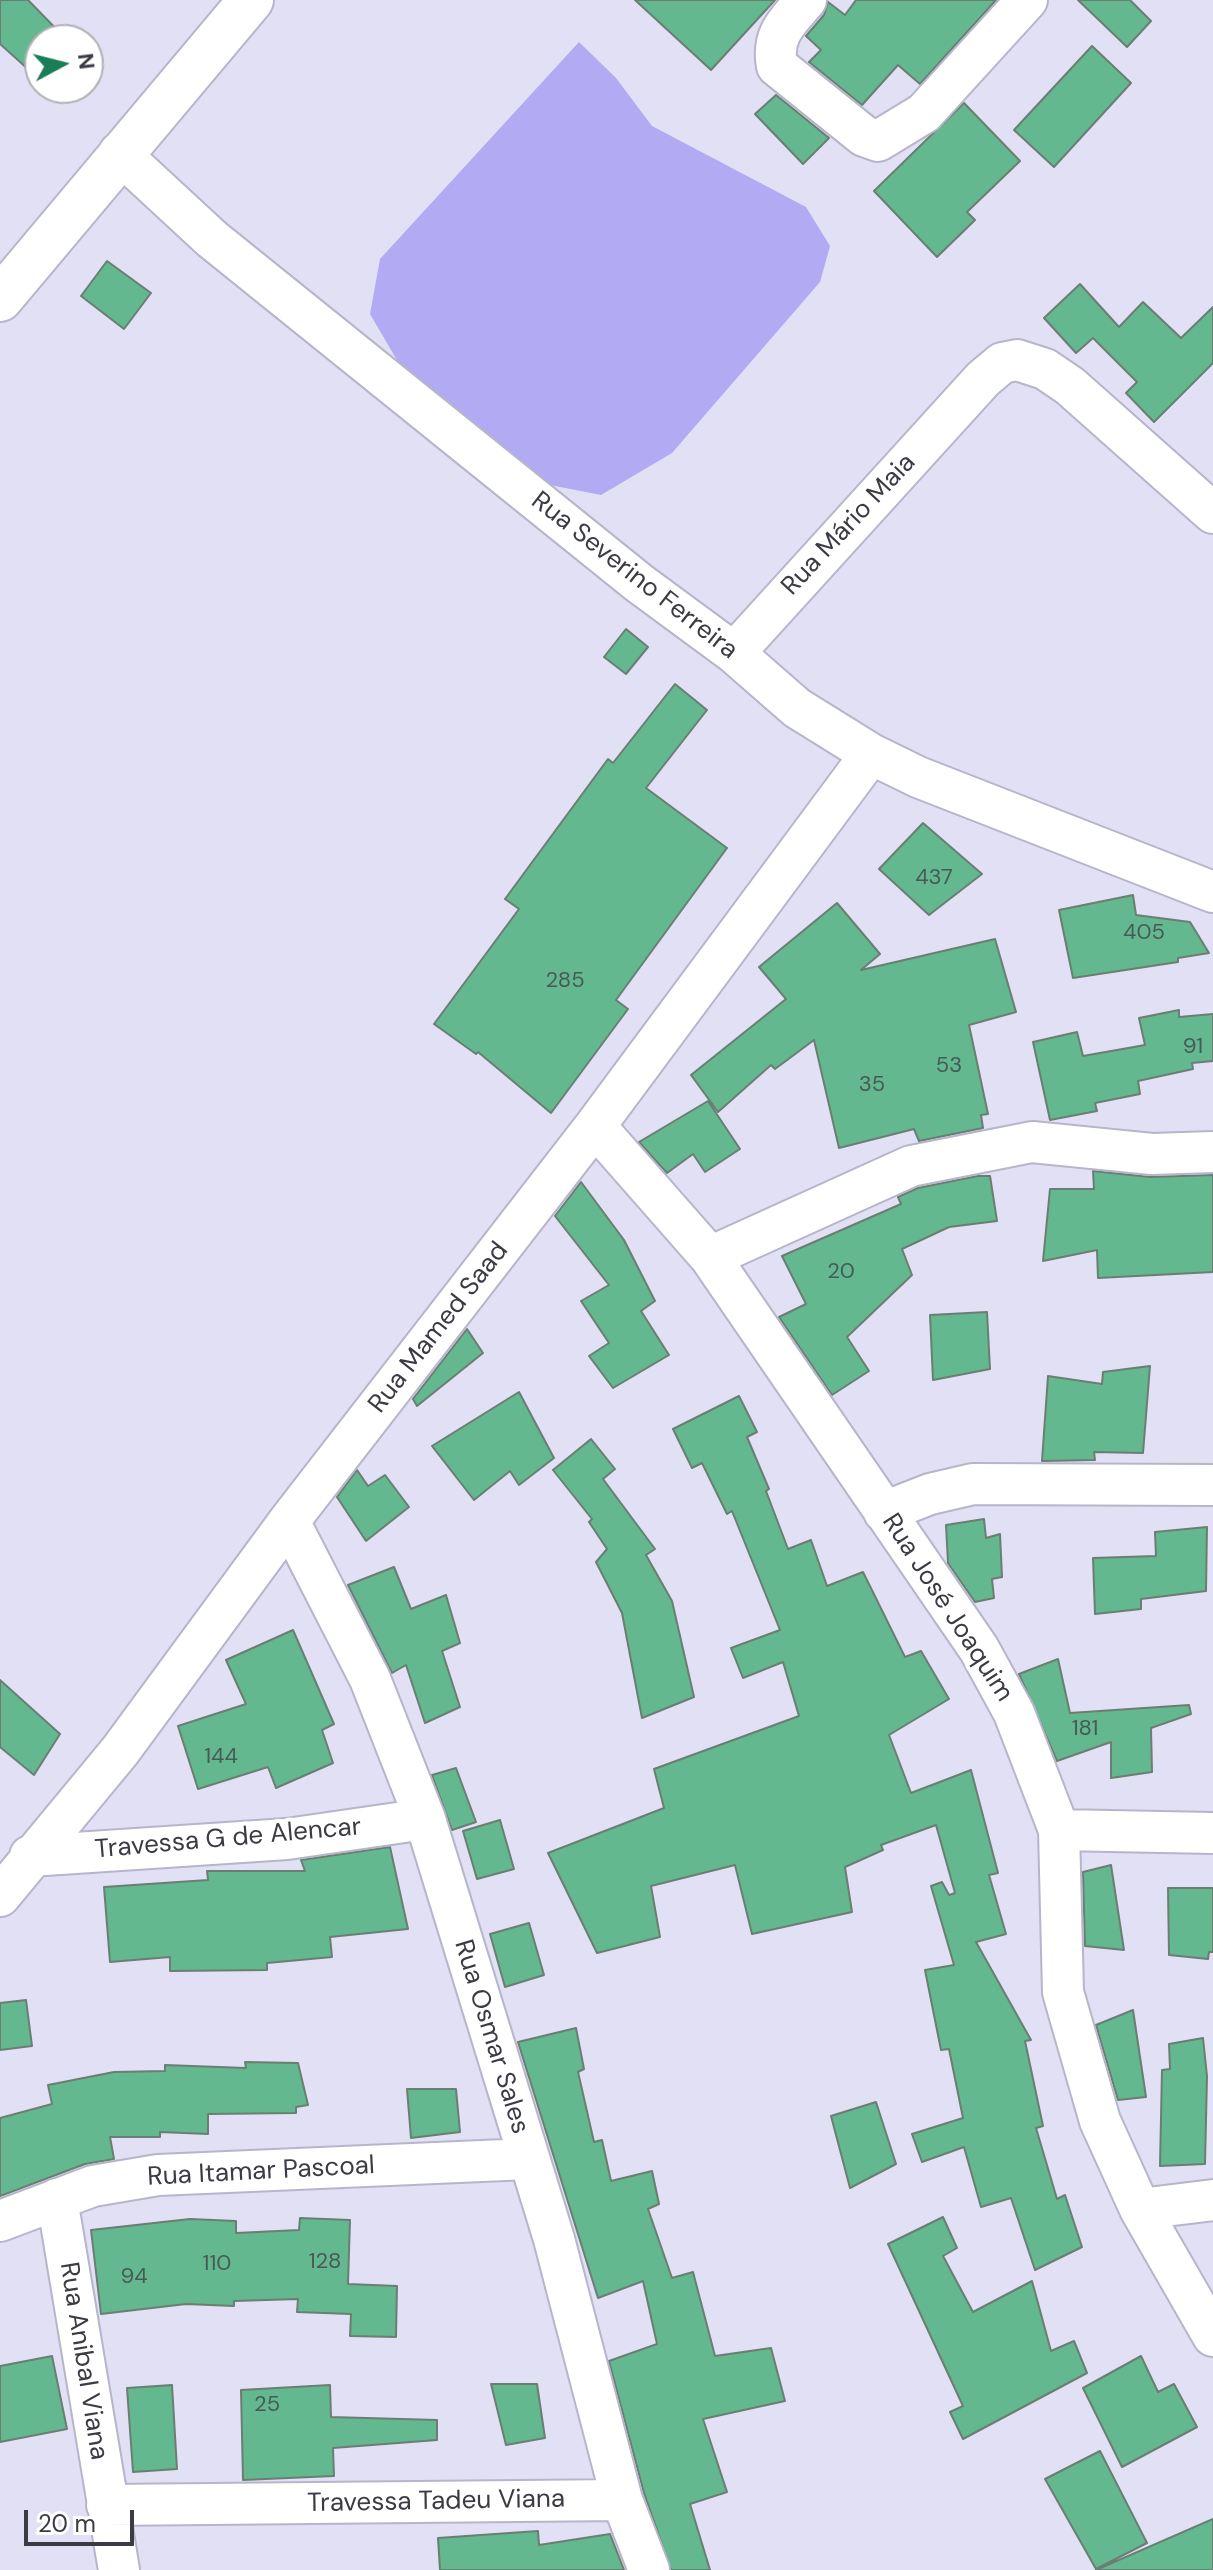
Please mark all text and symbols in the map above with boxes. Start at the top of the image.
north arrow [24,24,104,104]
text: N [71,52,102,71]
street label: Rua Mário Maia [776,448,922,602]
street label: Rua Severino Ferreira [525,486,743,666]
house number: 437 [915,865,953,891]
house number: 405 [1123,920,1165,946]
house number: 285 [545,968,585,994]
house number: 91 [1183,1034,1203,1060]
house number: 53 [936,1053,962,1079]
house number: 35 [859,1072,885,1098]
street label: Rua Mamed Saad [363,1236,515,1420]
house number: 20 [827,1259,855,1285]
street label: Rua José Joaquim [875,1508,1019,1708]
house number: 181 [1072,1716,1098,1742]
house number: 144 [204,1744,238,1770]
street label: Travessa G de Alencar [93,1812,363,1866]
street label: Rua Osmar Sales [447,1936,535,2138]
street label: Rua Itamar Pascoal [147,2150,375,2194]
house number: 128 [309,2249,341,2275]
house number: 110 [203,2251,231,2277]
street label: Rua Anibal Viana [52,2260,114,2462]
house number: 94 [120,2264,148,2290]
house number: 25 [254,2392,280,2418]
street label: Travessa Tadeu Viana [307,2484,565,2520]
scale bar [28,2494,138,2544]
text: 20 m [38,2508,96,2539]

